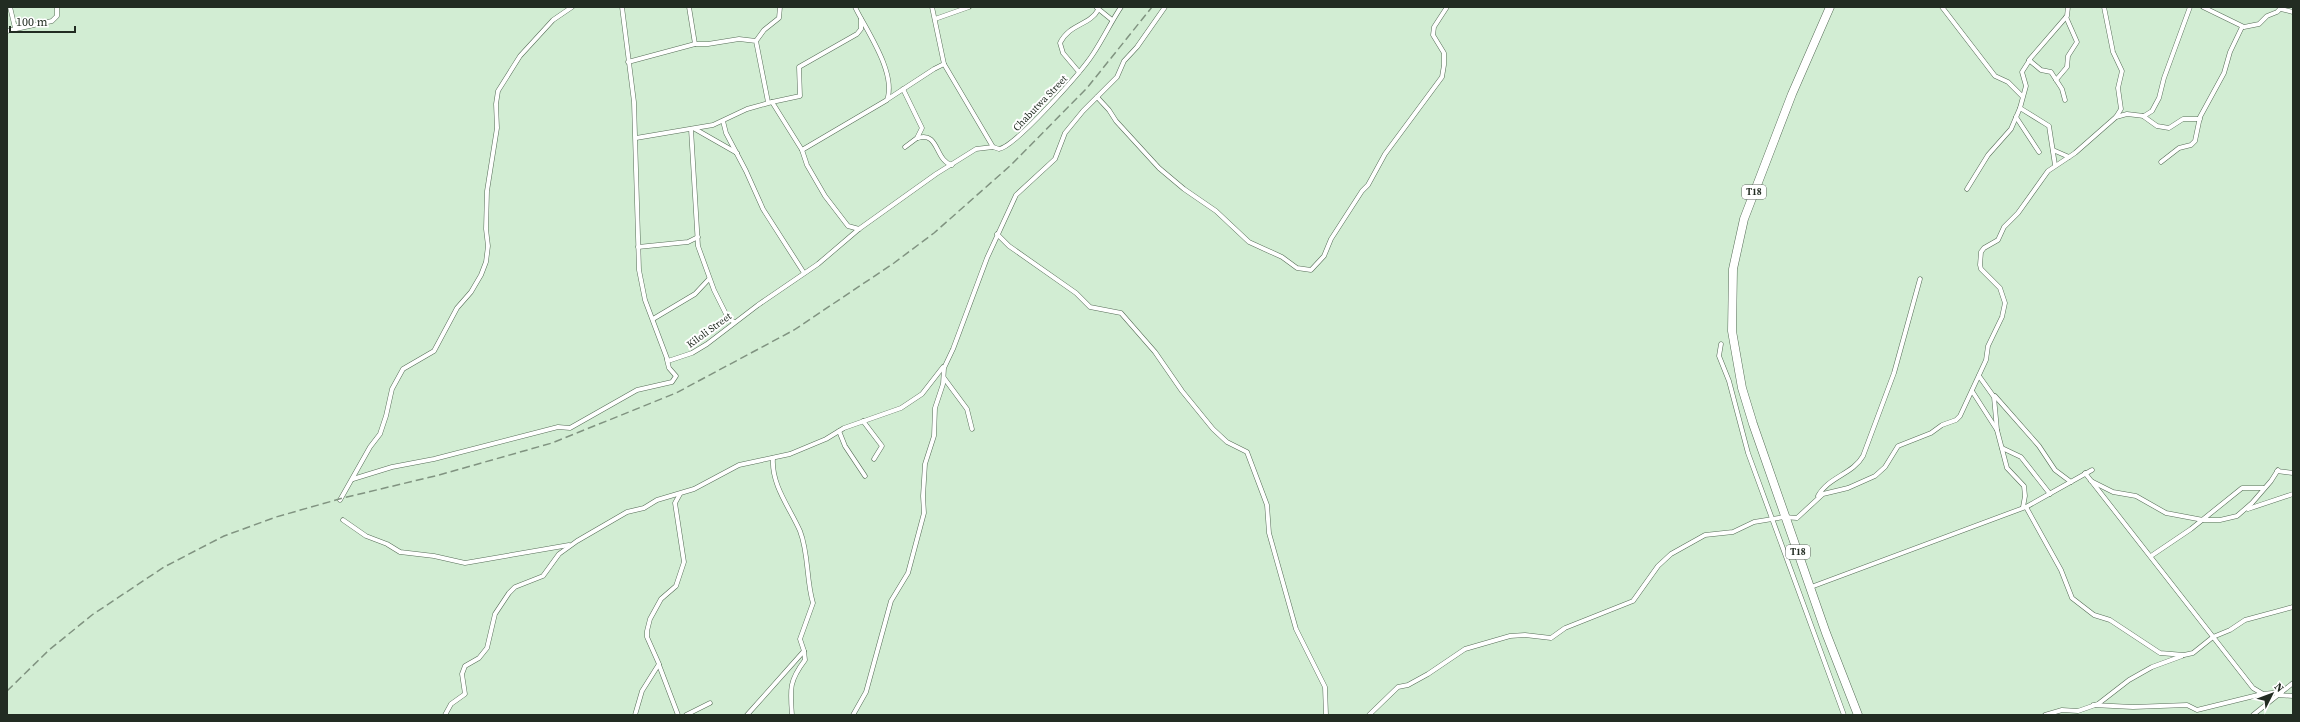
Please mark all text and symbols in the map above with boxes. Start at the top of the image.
scale bar [10,8,75,34]
text: 100 m [16,14,48,30]
street label: Chabutwa Street [1010,72,1071,134]
road number: T18 [1742,185,1766,199]
street label: Kiloli Street [684,309,735,351]
road number: T18 [1786,545,1810,559]
north arrow [2252,674,2292,714]
text: N [2271,680,2287,696]

